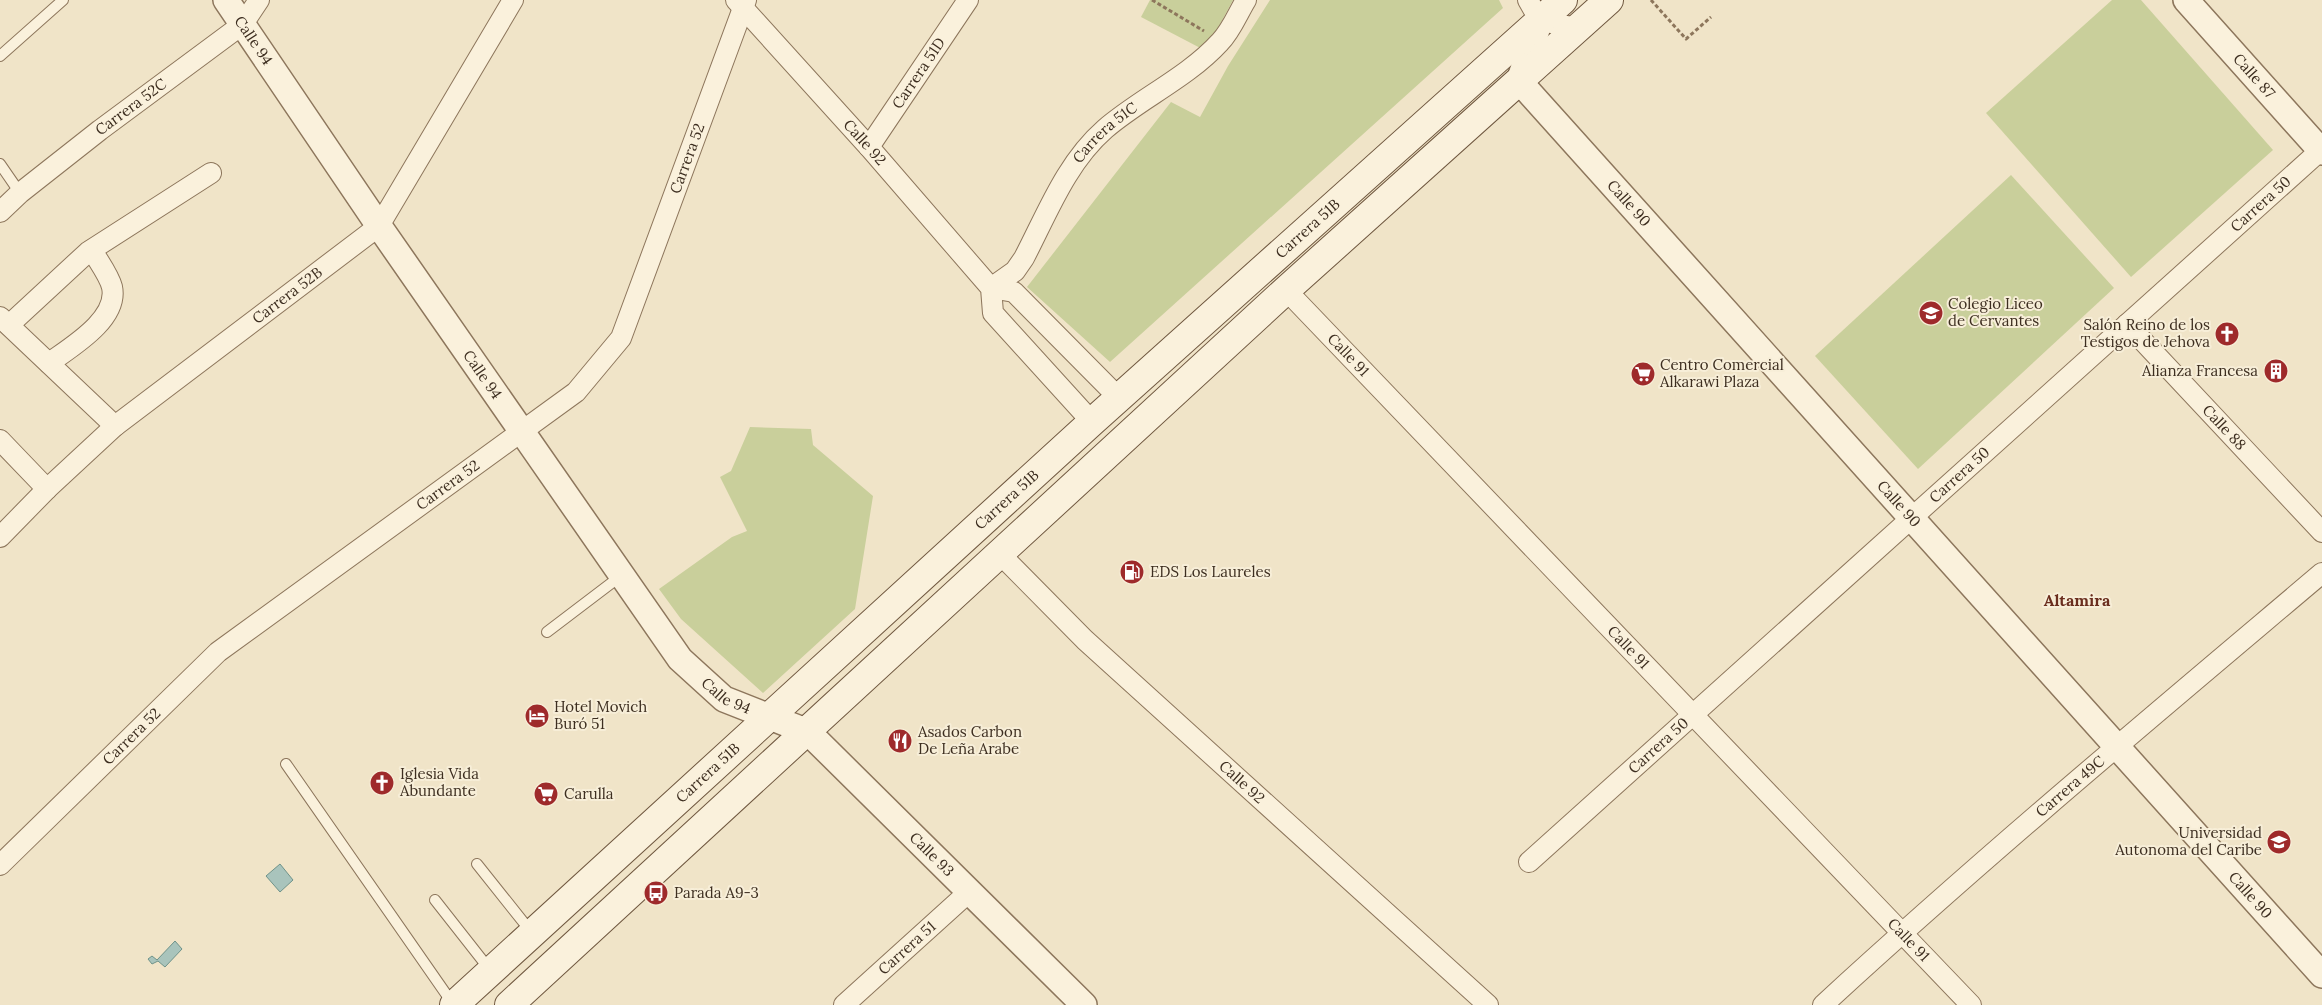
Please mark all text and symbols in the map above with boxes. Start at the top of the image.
street label: Calle 94 [231,12,277,69]
street label: Carrera 51D [887,33,949,112]
street label: Calle 87 [2229,49,2279,102]
street label: Carrera 52C [91,74,171,139]
street label: Carrera 51C [1068,98,1141,167]
street label: Calle 92 [840,115,891,169]
street label: Carrera 52 [665,120,709,196]
street label: Carrera 50 [2226,172,2295,236]
street label: Calle 90 [1603,176,1655,230]
street label: Carrera 51B [1271,194,1344,262]
street label: Carrera 52B [248,262,326,328]
place label: Colegio Liceo de Cervantes [1948,294,2043,330]
school or university icon: Colegio Liceo de Cervantes [1918,300,1944,326]
place label: Salón Reino de los Testigos de Jehova [2081,315,2210,351]
church icon: Salón Reino de los Testigos de Jehova [2214,321,2240,347]
street label: Calle 91 [1324,329,1374,380]
street label: Calle 94 [459,346,506,403]
place label: Centro Comercial Alkarawi Plaza [1659,355,1784,391]
building icon: Alianza Francesa [2263,358,2289,384]
supermarket icon: Centro Comercial Alkarawi Plaza [1630,361,1656,387]
place label: Alianza Francesa [2141,361,2258,380]
street label: Calle 88 [2199,401,2250,454]
street label: Carrera 50 [1925,442,1993,507]
street label: Carrera 52 [412,455,483,514]
street label: Carrera 51B [971,465,1043,533]
street label: Calle 90 [1873,476,1925,531]
fuel station icon: EDS Los Laureles [1119,559,1145,585]
place label: EDS Los Laureles [1150,562,1271,581]
district label: Altamira [2044,590,2111,610]
street label: Calle 91 [1604,622,1654,673]
street label: Calle 94 [698,673,754,718]
place label: Hotel Movich Buró 51 [554,697,647,733]
hotel icon: Hotel Movich Buró 51 [524,703,550,729]
street label: Carrera 52 [98,704,164,769]
street label: Carrera 50 [1624,713,1692,777]
place label: Asados Carbon De Leña Arabe [917,722,1022,758]
restaurant icon: Asados Carbon De Leña Arabe [887,728,913,754]
street label: Carrera 51B [672,738,744,807]
street label: Carrera 49C [2032,751,2109,821]
street label: Calle 92 [1215,756,1269,807]
place label: Iglesia Vida Abundante [399,764,479,800]
church icon: Iglesia Vida Abundante [369,770,395,796]
supermarket icon: Carulla [533,781,559,807]
place label: Carulla [564,784,614,803]
place label: Universidad Autonoma del Caribe [2114,823,2262,859]
street label: Calle 93 [906,828,959,880]
school or university icon: Universidad Autonoma del Caribe [2266,829,2292,855]
street label: Calle 90 [2225,867,2277,922]
bus stop icon: Parada A9-3 [643,880,669,906]
place label: Parada A9-3 [674,883,759,902]
street label: Calle 91 [1884,914,1934,965]
street label: Carrera 51 [874,917,939,978]

